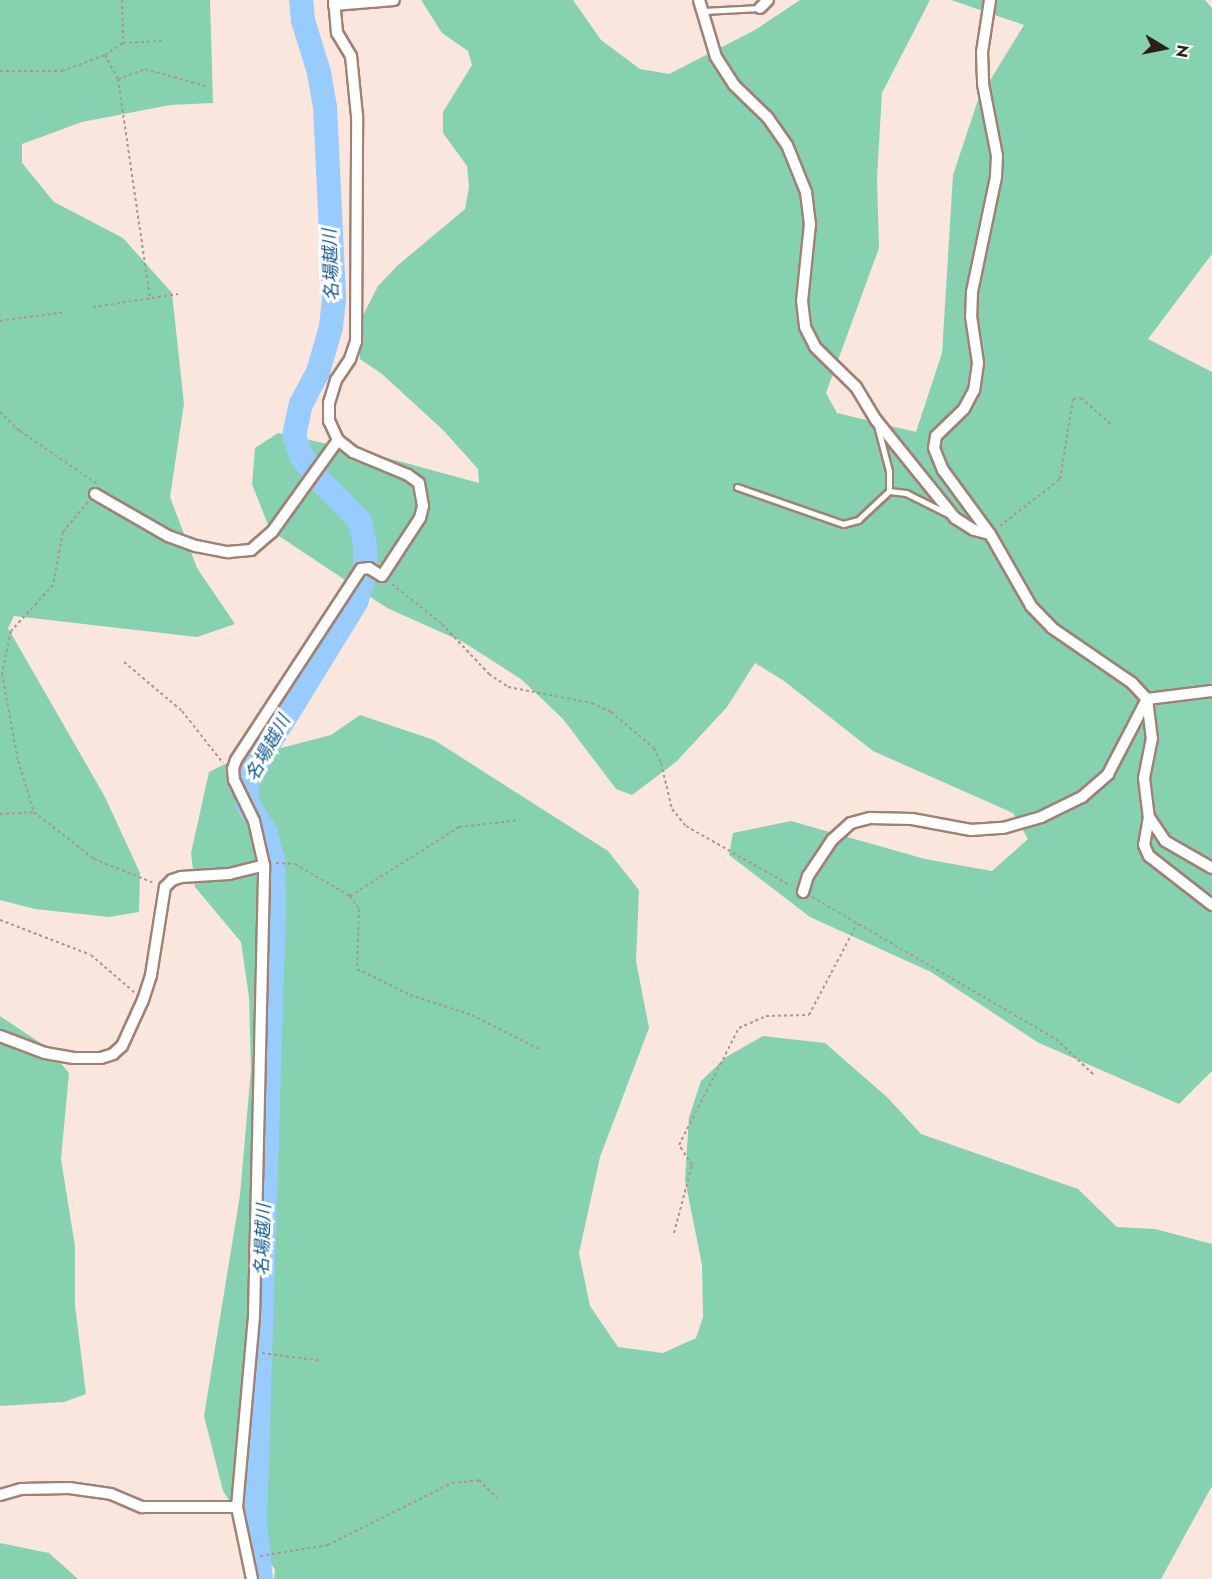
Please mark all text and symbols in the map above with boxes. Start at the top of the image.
north arrow [1134,18,1194,78]
text: N [1170,43,1195,59]
water label: 名場越川 [319,229,343,301]
water label: 名場越川 [241,711,295,785]
water label: 名場越川 [251,1204,275,1276]

